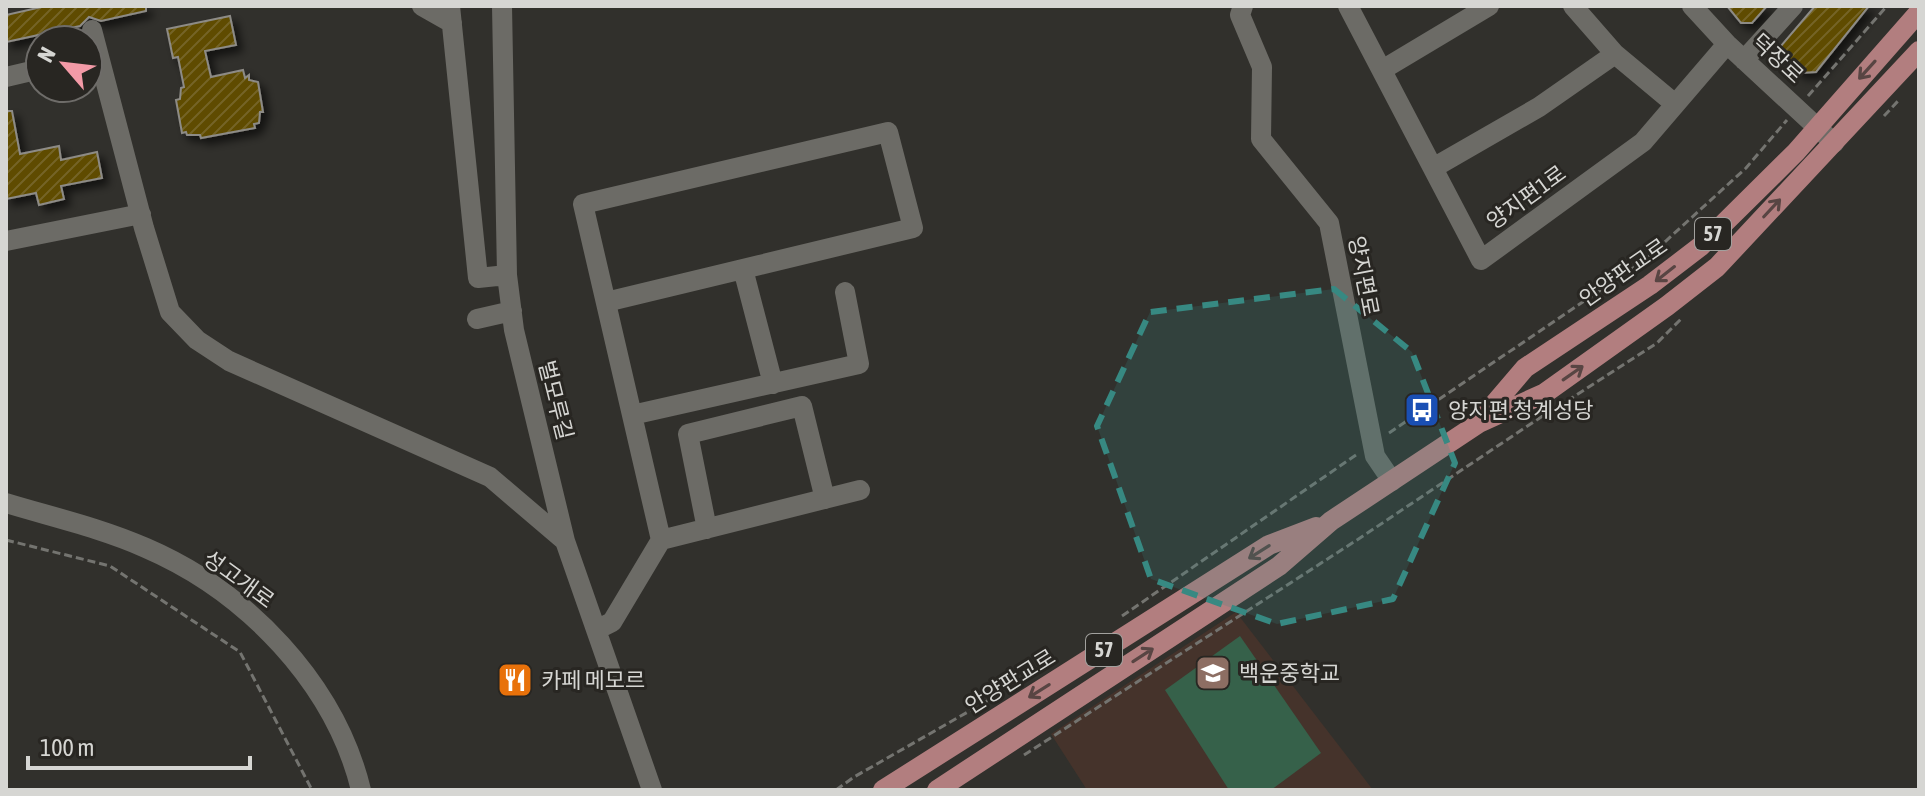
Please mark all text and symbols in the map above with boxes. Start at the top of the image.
north arrow [24,24,104,104]
street label: 덕장로 [1747,28,1809,88]
text: N [32,43,61,66]
one-way arrow [1859,60,1877,80]
street label: 양지편1로 [1481,160,1571,234]
one-way arrow [1763,199,1781,219]
road number: 57 [1695,218,1731,250]
street label: 안양판교로 [1574,232,1672,312]
street label: 양지편로 [1344,234,1384,318]
one-way arrow [1655,266,1676,283]
street label: 벌모루길 [534,358,578,442]
one-way arrow [1561,365,1583,381]
bus stop icon: 양지편.청계성당 [1403,391,1441,429]
place label: 양지편.청계성당 [1448,397,1594,423]
one-way arrow [1248,544,1271,560]
street label: 성고개로 [199,545,279,613]
road number: 57 [1086,634,1122,666]
street label: 안양판교로 [960,643,1060,719]
one-way arrow [1131,647,1154,663]
school or university icon: 백운중학교 [1194,654,1232,692]
place label: 백운중학교 [1239,660,1340,686]
restaurant icon: 카페 메모르 [496,661,534,699]
place label: 카페 메모르 [541,667,645,693]
one-way arrow [1029,682,1051,699]
scale bar [28,720,250,770]
text: 100 m [40,734,94,761]

